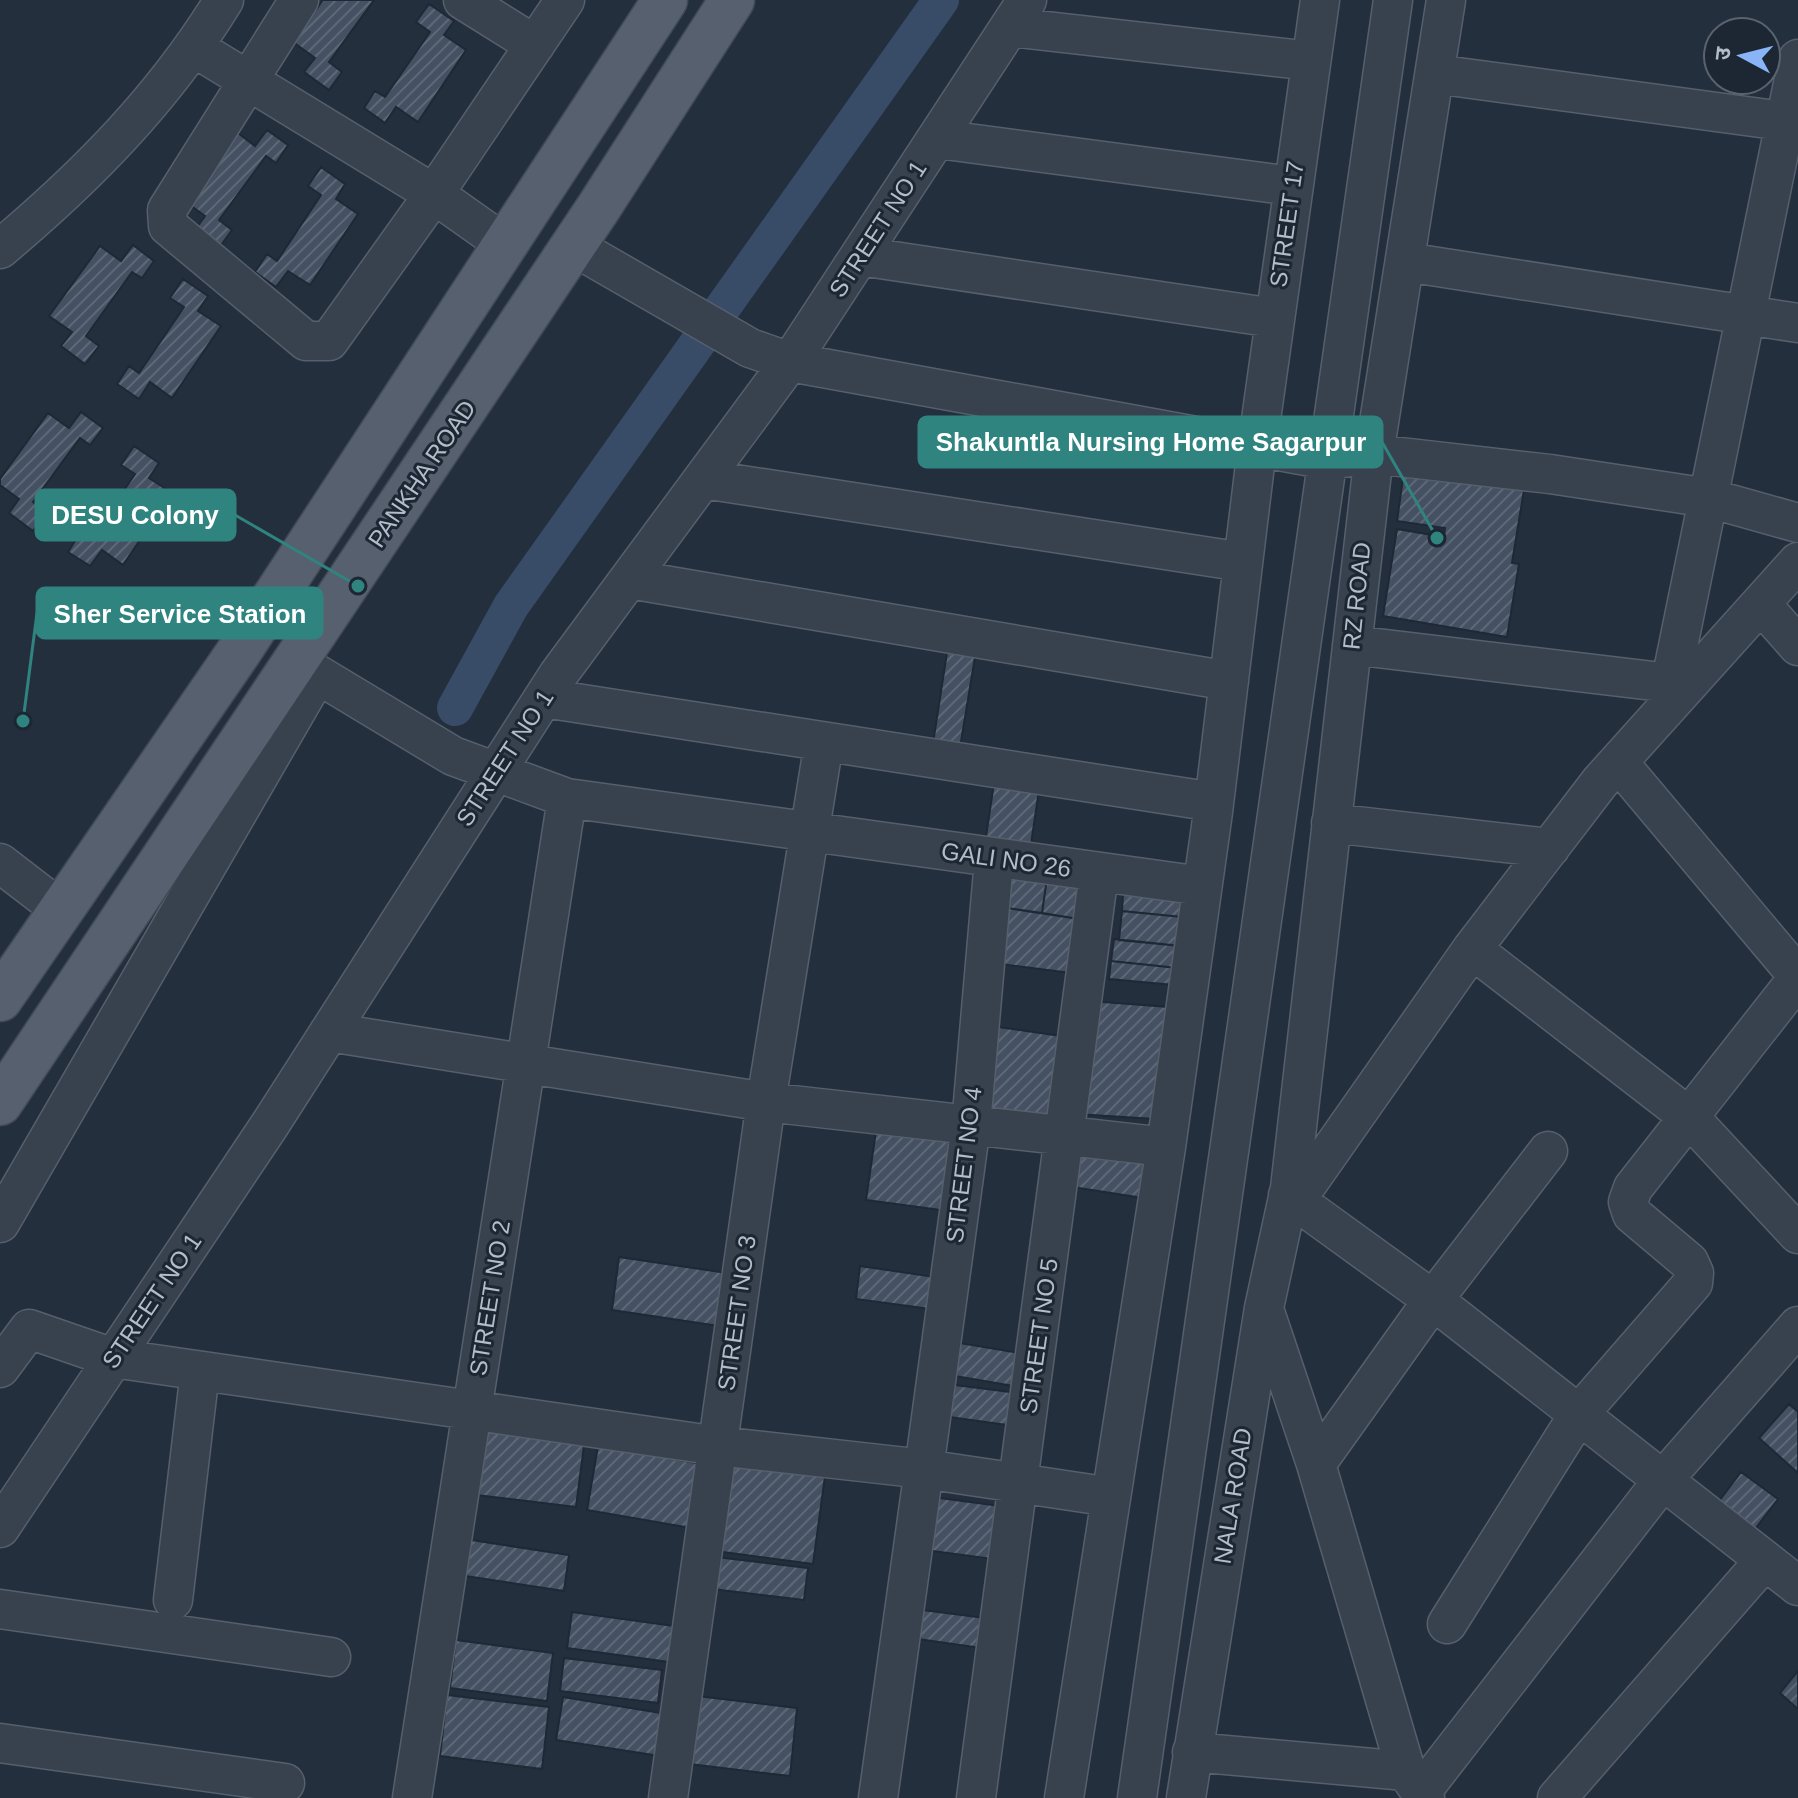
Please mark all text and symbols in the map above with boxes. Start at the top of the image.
north arrow [1702,16,1782,96]
text: उ [1709,45,1736,62]
street label: STREET NO 1 [824,156,932,302]
street label: STREET 17 [1264,159,1309,289]
street label: PANKHA ROAD [362,395,481,552]
callout: Shakuntla Nursing Home Sagarpur [919,417,1382,467]
text: Shakuntla Nursing Home Sagarpur [936,427,1366,457]
callout: DESU Colony [36,490,235,540]
text: DESU Colony [51,500,219,530]
street label: RZ ROAD [1337,541,1376,651]
callout: Sher Service Station [37,588,322,638]
text: Sher Service Station [54,599,306,629]
street label: STREET NO 1 [451,685,559,831]
street label: GALI NO 26 [939,837,1073,882]
street label: STREET NO 4 [941,1085,986,1244]
street label: STREET NO 2 [464,1218,515,1378]
street label: STREET NO 1 [97,1228,207,1373]
street label: STREET NO 3 [712,1233,761,1393]
street label: STREET NO 5 [1014,1256,1063,1416]
street label: NALA ROAD [1208,1426,1257,1566]

